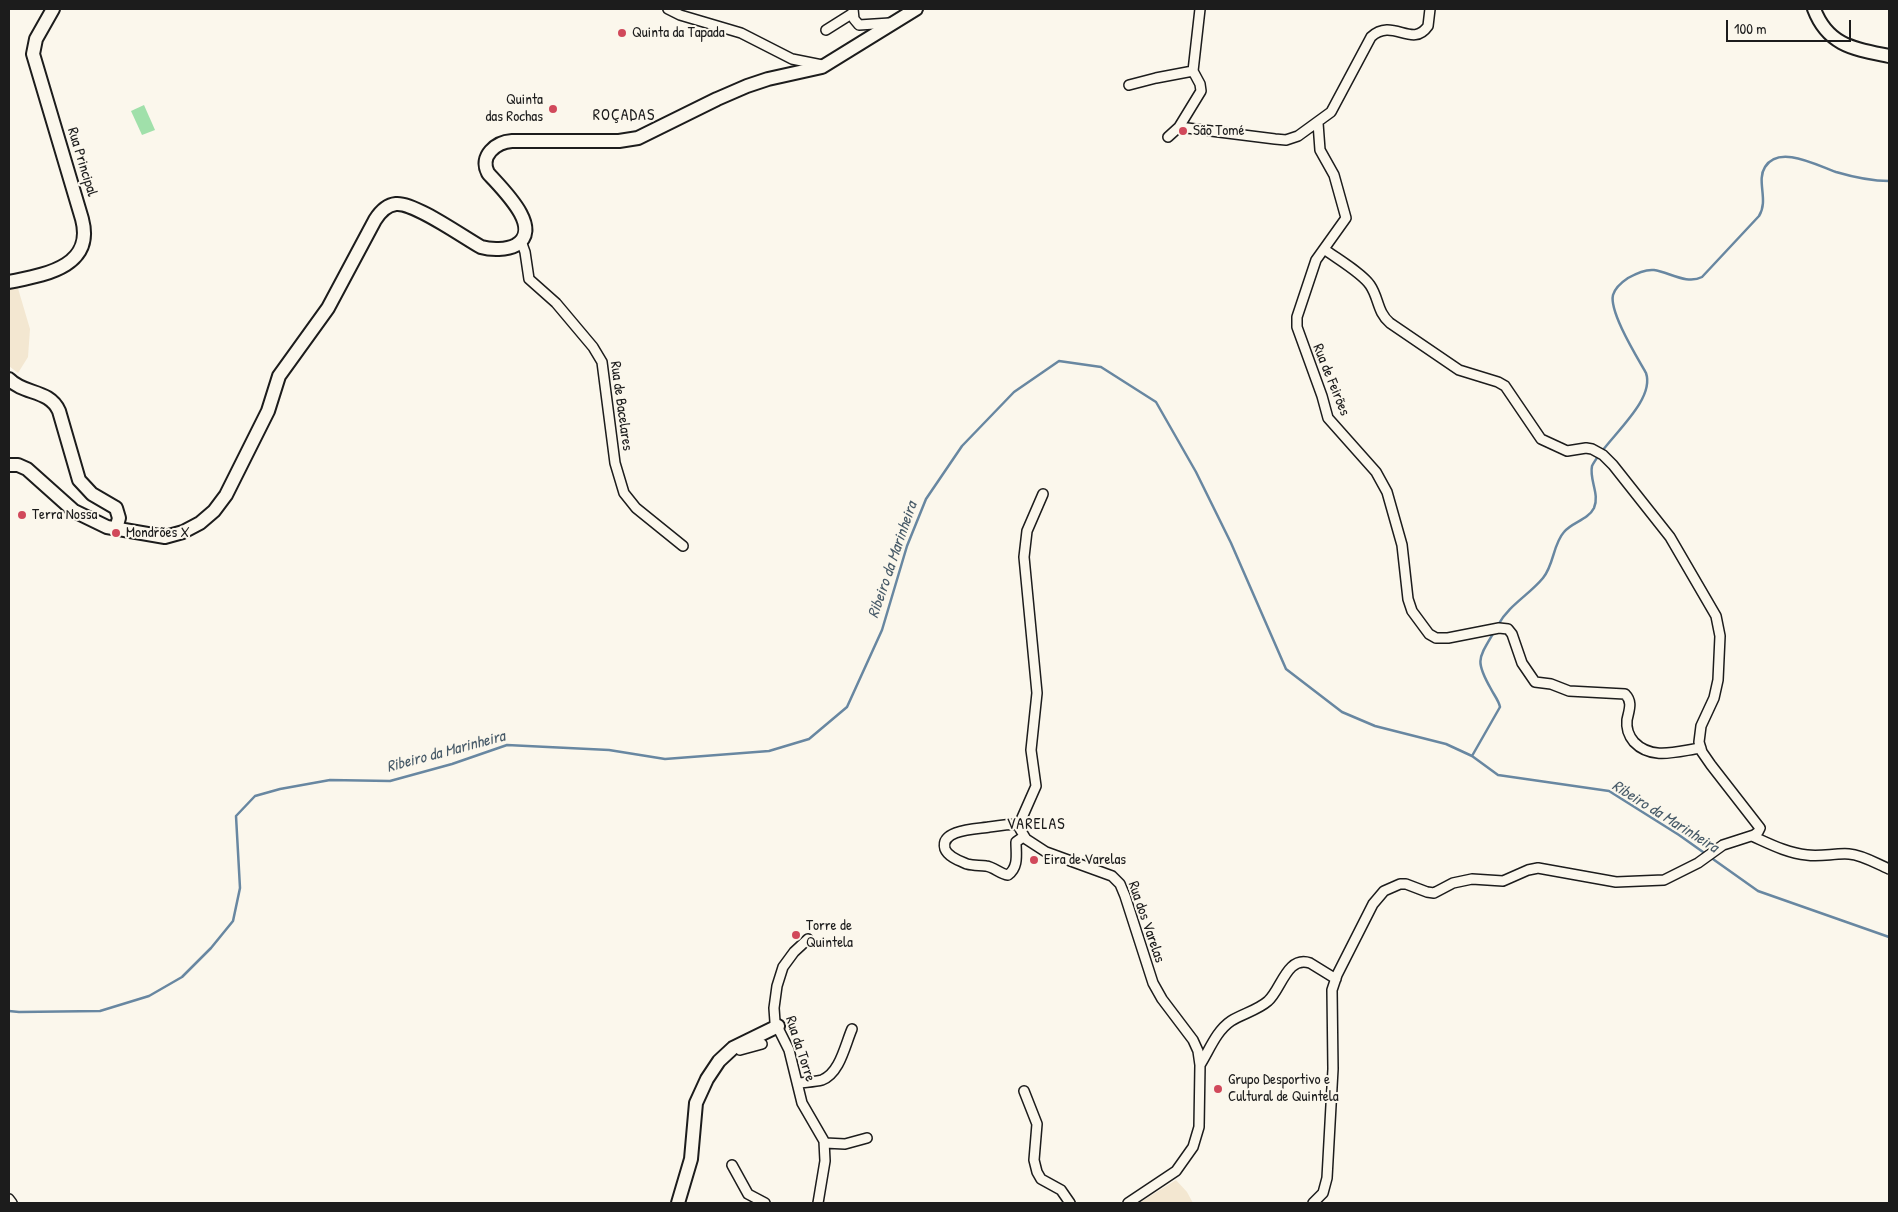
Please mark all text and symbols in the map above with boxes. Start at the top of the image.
scale bar [1728,10,1853,42]
text: 100 m [1734,18,1767,39]
place label: Quinta da Tapada [632,24,725,42]
marker: Quinta da Tapada [616,27,628,39]
place label: Quinta das Rochas [485,91,543,126]
marker: Quinta das Rochas [547,103,559,115]
district label: ROÇADAS [592,106,656,126]
place label: São Tomé [1193,122,1244,140]
marker: São Tomé [1177,125,1189,137]
street label: Rua Principal [63,126,101,198]
street label: Rua de Feirões [1308,341,1354,419]
street label: Rua de Bacelares [606,360,636,452]
water label: Ribeiro da Marinheira [864,499,922,621]
place label: Terra Nossa [32,506,97,524]
marker: Terra Nossa [16,509,28,521]
place label: Mondrões X [126,524,190,542]
marker: Mondrões X [110,527,122,539]
water label: Ribeiro da Marinheira [385,727,507,777]
water label: Ribeiro da Marinheira [1608,777,1722,857]
district label: VARELAS [1006,815,1066,835]
place label: Eira de Varelas [1044,851,1126,869]
marker: Eira de Varelas [1028,854,1040,866]
street label: Rua dos Varelas [1124,879,1168,965]
place label: Torre de Quintela [806,917,853,952]
marker: Torre de Quintela [790,929,802,941]
street label: Rua da Torre [781,1014,819,1084]
place label: Grupo Desportivo e Cultural de Quintela [1228,1071,1339,1106]
marker: Grupo Desportivo e Cultural de Quintela [1212,1083,1224,1095]

